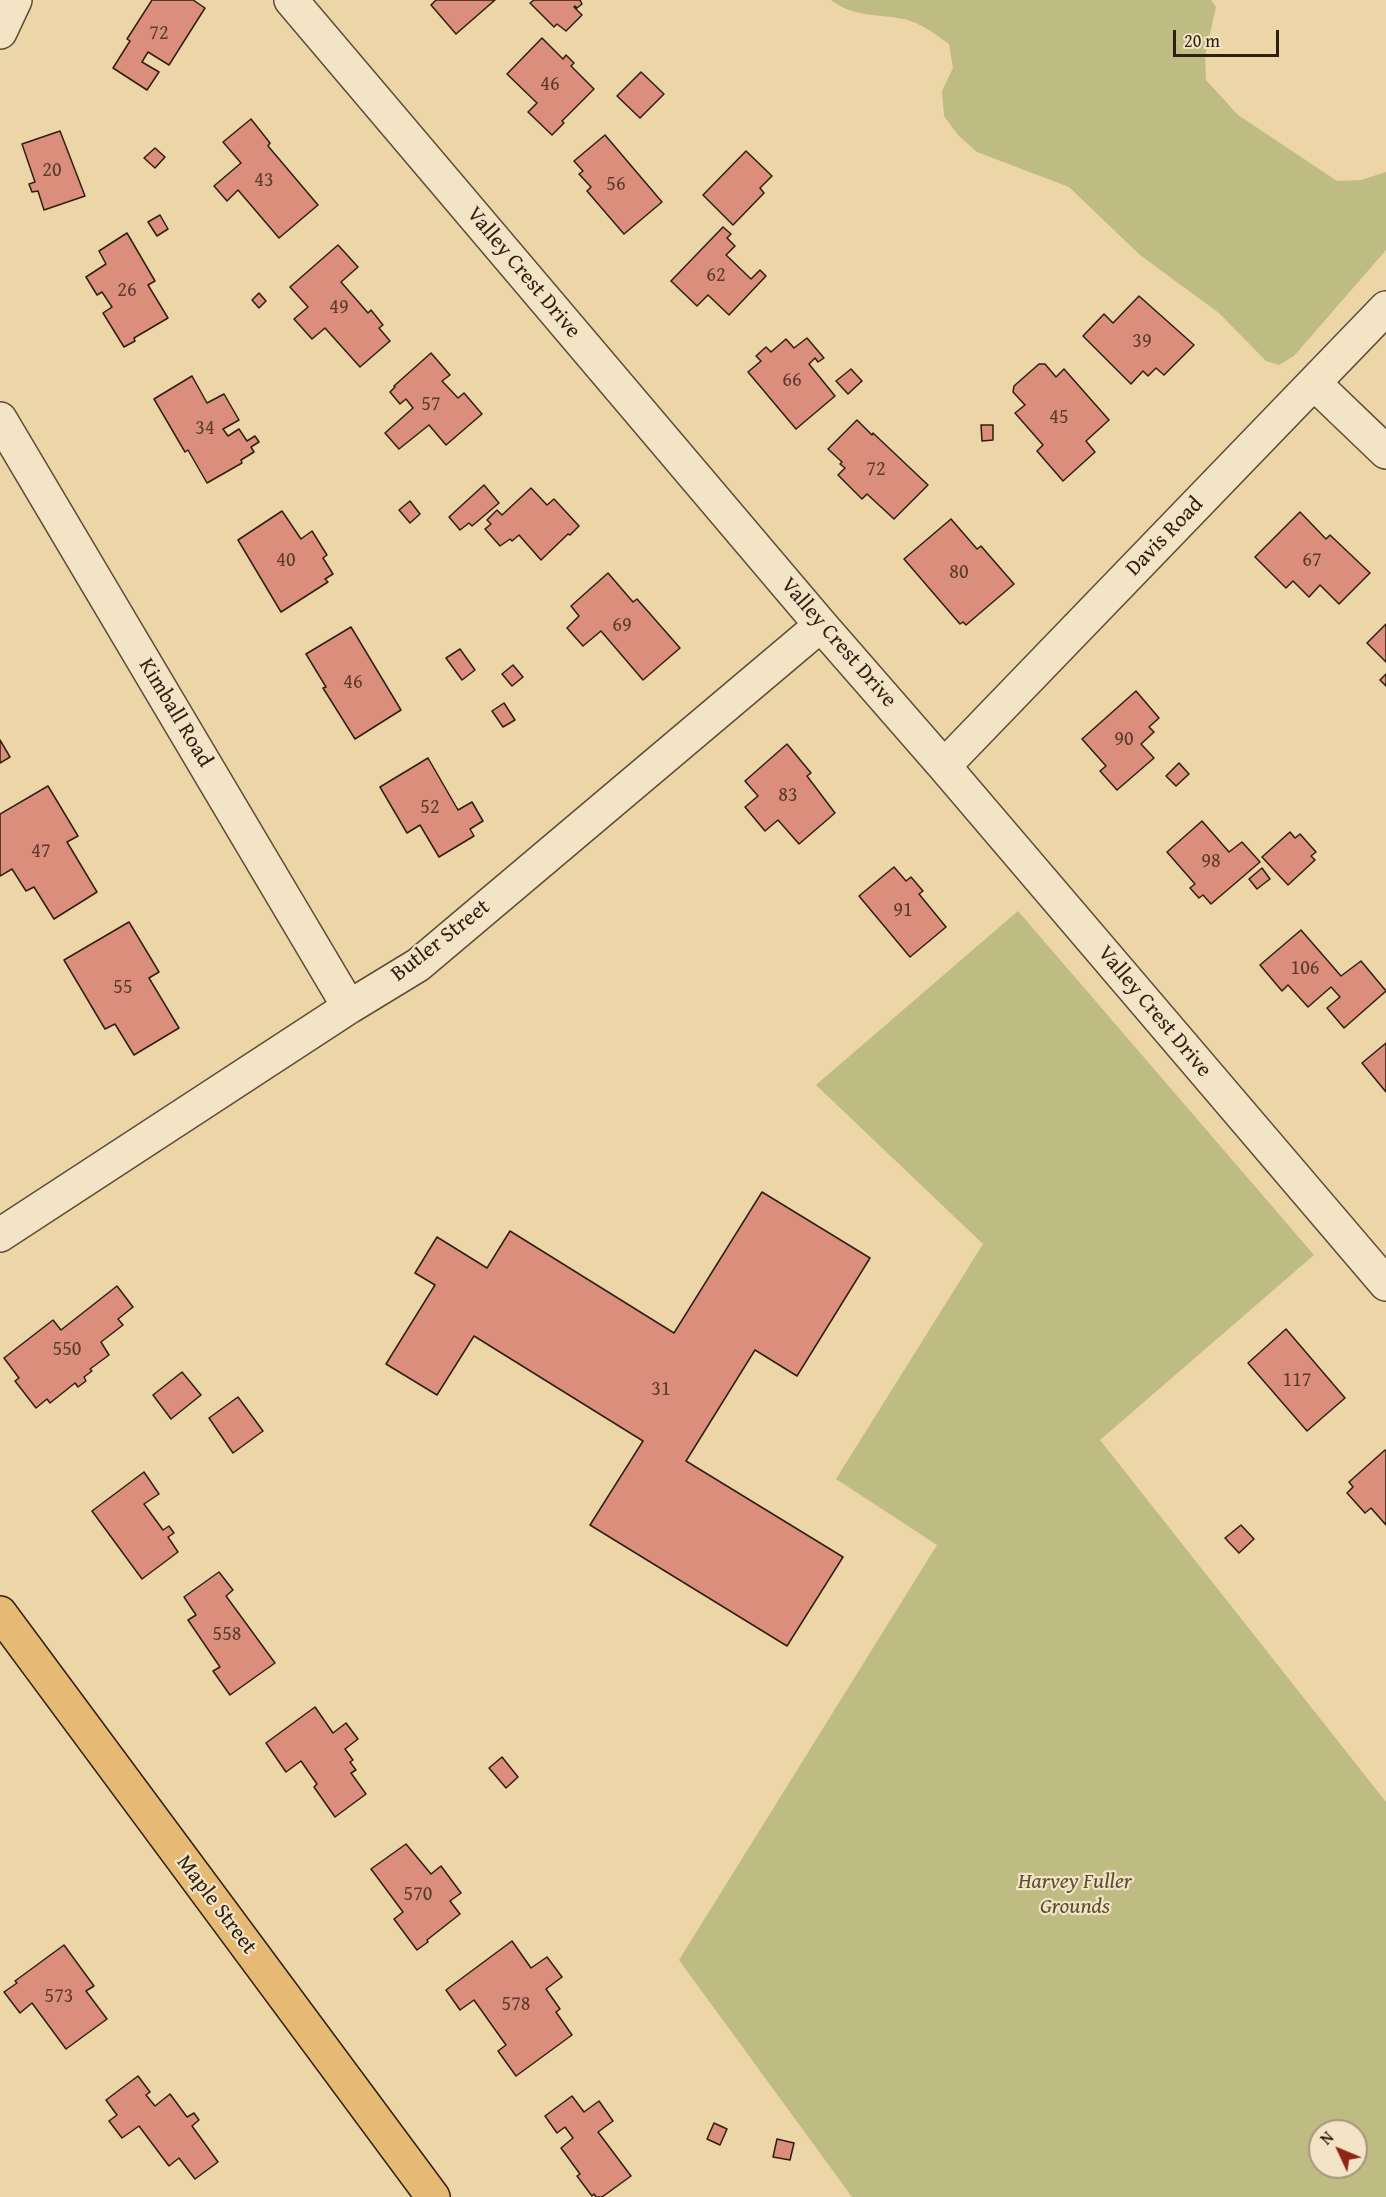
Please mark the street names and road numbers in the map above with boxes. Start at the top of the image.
street label: Valley Crest Drive [460,202,586,344]
street label: Davis Road [1121,492,1209,582]
street label: Valley Crest Drive [774,573,902,713]
street label: Kimball Road [132,654,218,772]
street label: Butler Street [386,894,496,988]
street label: Valley Crest Drive [1091,941,1217,1083]
street label: Maple Street [170,1850,262,1960]

